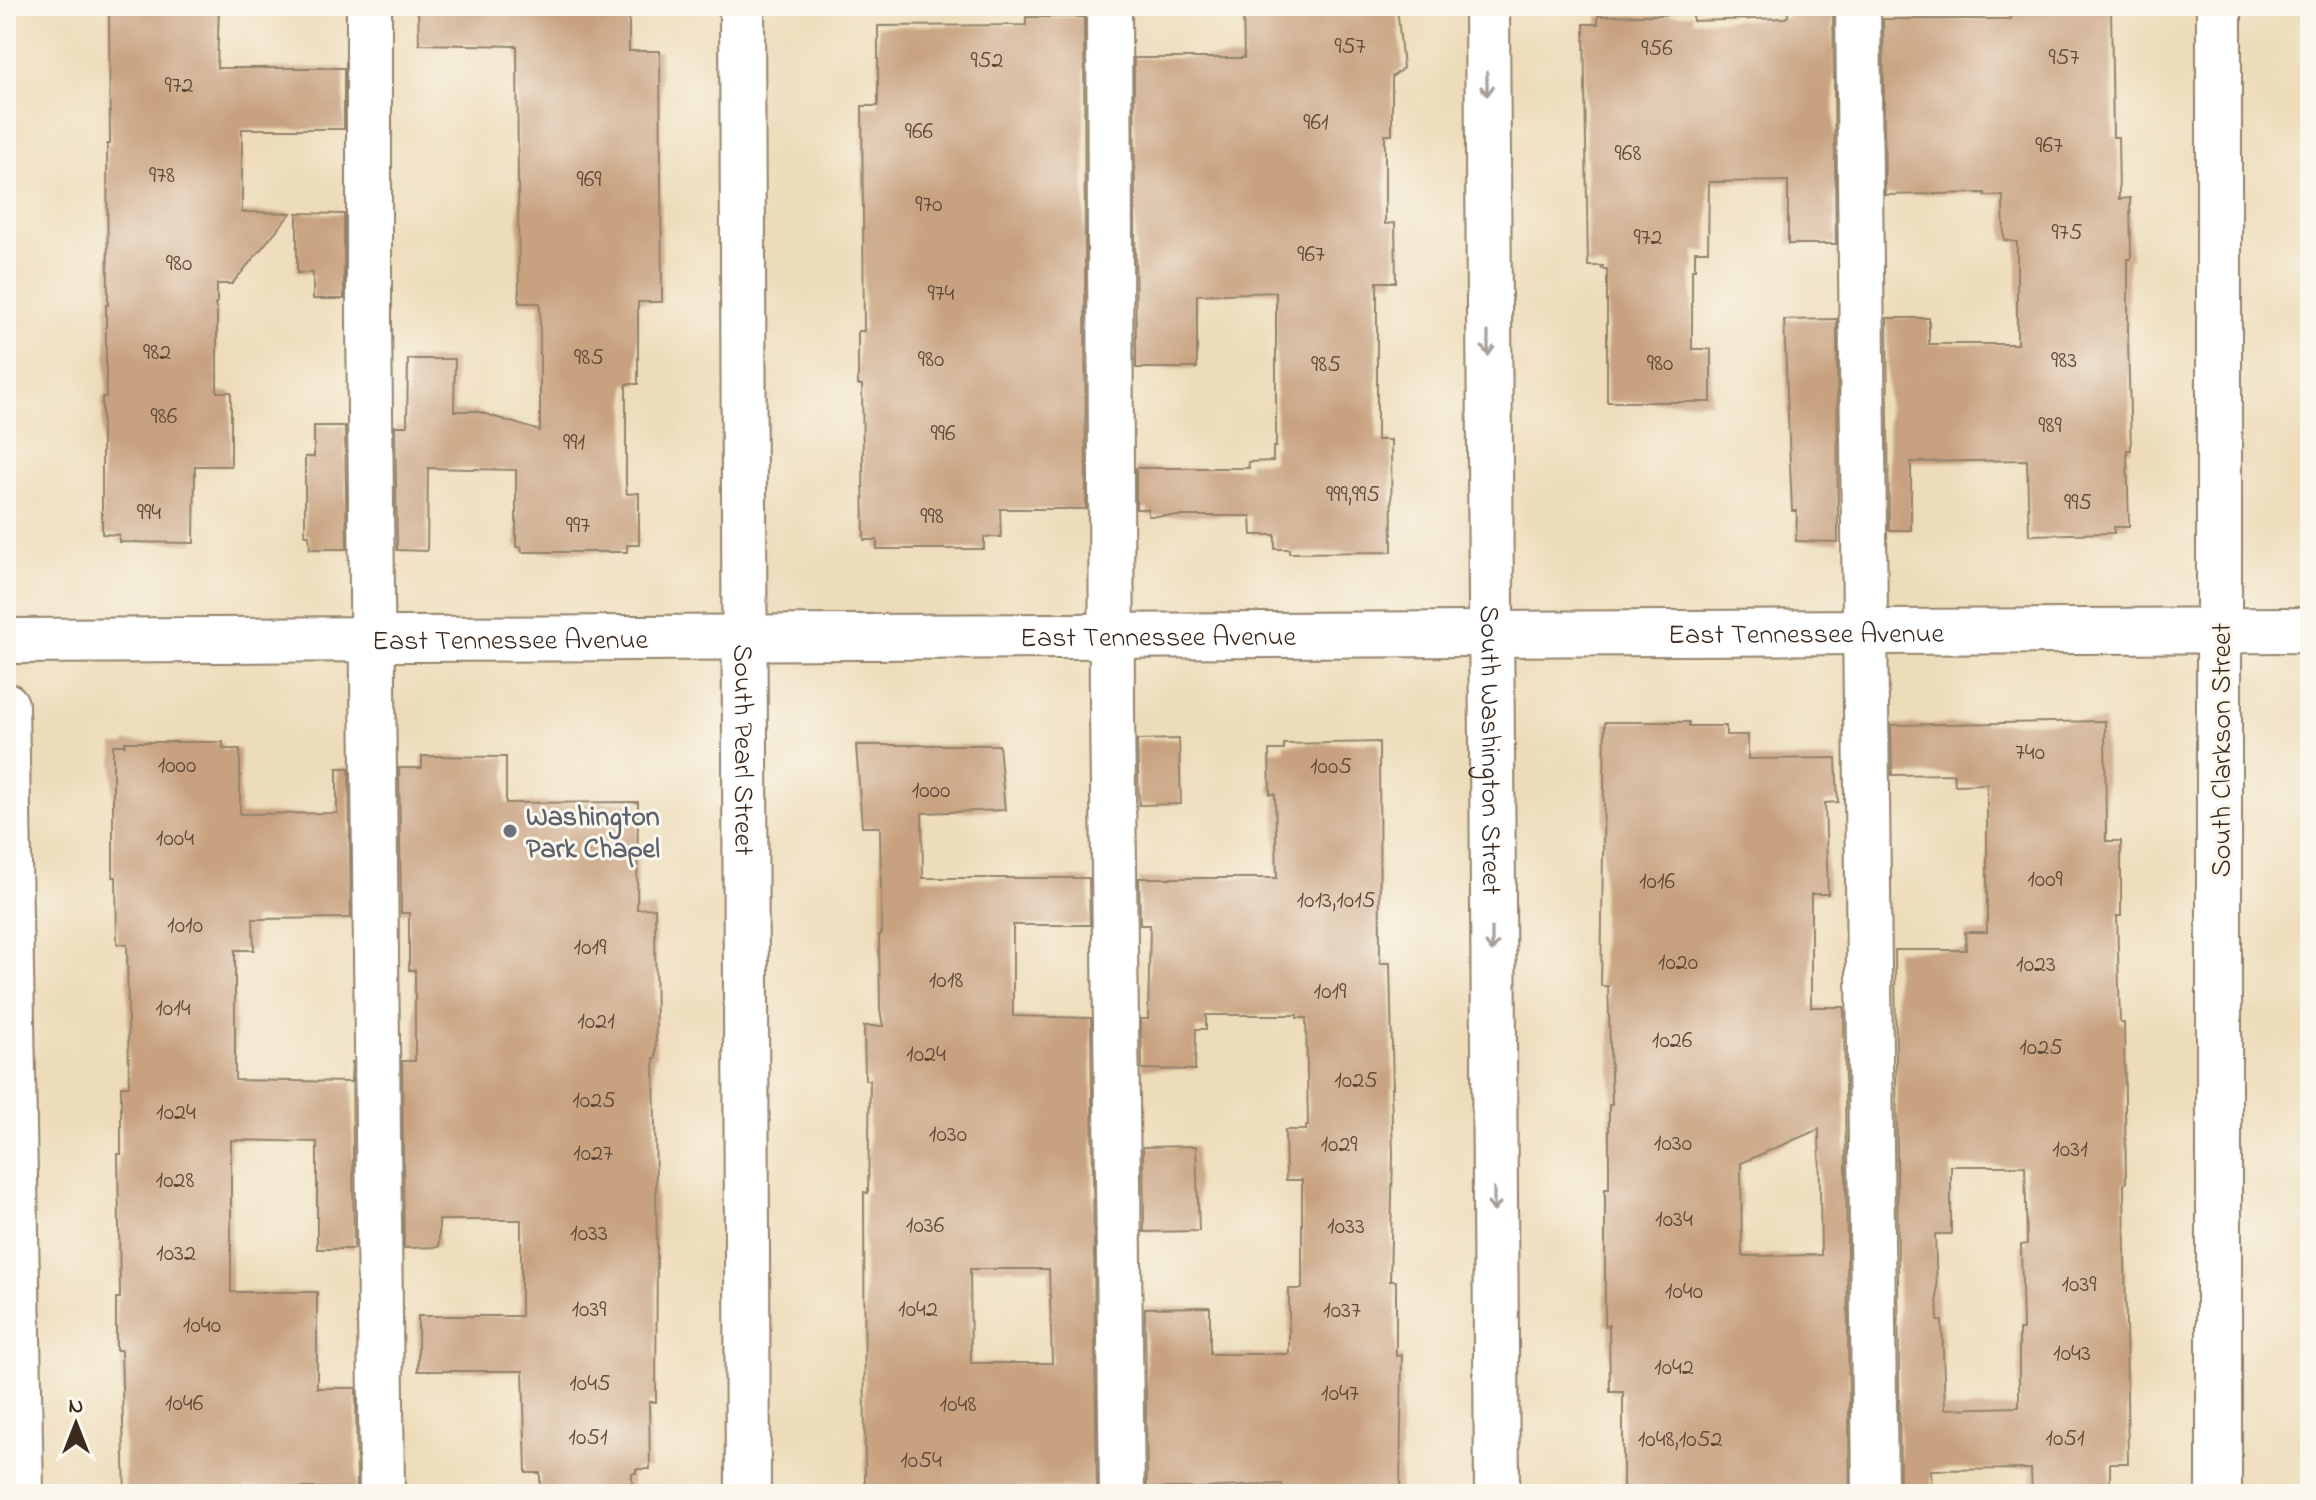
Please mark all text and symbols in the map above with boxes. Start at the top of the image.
house number: 957 [1335,30,1366,65]
house number: 956 [1641,32,1673,67]
house number: 957 [2049,41,2080,76]
house number: 952 [971,44,1004,79]
house number: 972 [164,69,194,104]
one-way arrow [1479,70,1495,97]
house number: 961 [1303,106,1329,141]
house number: 966 [905,115,934,150]
house number: 967 [2035,129,2063,164]
house number: 968 [1615,137,1641,172]
house number: 978 [149,159,175,194]
house number: 969 [576,163,602,198]
house number: 970 [915,188,943,223]
house number: 975 [2052,216,2083,251]
house number: 972 [1633,221,1663,256]
house number: 967 [1297,238,1325,273]
house number: 980 [166,247,192,282]
house number: 974 [928,277,955,312]
one-way arrow [1480,330,1496,357]
house number: 982 [143,336,171,371]
house number: 985 [574,341,604,376]
house number: 980 [918,343,944,378]
house number: 983 [2051,344,2077,379]
house number: 980 [1647,347,1673,382]
house number: 985 [1311,348,1341,383]
house number: 986 [151,400,178,435]
house number: 989 [2038,409,2062,444]
house number: 996 [930,417,956,452]
house number: 991 [563,426,585,461]
house number: 999,995 [1326,478,1380,513]
house number: 995 [2064,486,2092,521]
house number: 994 [137,496,161,531]
house number: 998 [920,500,944,535]
house number: 997 [566,509,590,544]
street label: South Washington Street [1467,605,1510,895]
street label: East Tennessee Avenue [1668,615,1945,657]
street label: East Tennessee Avenue [1020,618,1297,660]
street label: East Tennessee Avenue [372,621,649,663]
street label: South Clarkson Street [2203,623,2244,877]
street label: South Pearl Street [721,644,762,856]
house number: 740 [2015,736,2045,771]
house number: 1000 [158,749,196,784]
house number: 1005 [1310,750,1352,785]
house number: 1000 [912,774,950,809]
place label: Washington Park Chapel [526,798,660,871]
house number: 1004 [156,822,194,857]
marker: Washington Park Chapel [501,822,519,840]
house number: 1009 [2027,863,2064,898]
house number: 1016 [1639,865,1676,900]
house number: 1013,1015 [1296,884,1376,919]
house number: 1010 [167,909,203,944]
one-way arrow [1484,926,1500,953]
house number: 1019 [574,931,607,966]
house number: 1020 [1658,946,1698,981]
house number: 1023 [2016,948,2056,983]
house number: 1018 [929,964,963,999]
house number: 1019 [1314,975,1347,1010]
house number: 1014 [155,992,191,1027]
house number: 1021 [577,1005,615,1040]
house number: 1026 [1652,1024,1693,1059]
house number: 1025 [2019,1031,2063,1066]
house number: 1024 [906,1038,946,1073]
house number: 1025 [1334,1064,1378,1099]
house number: 1025 [572,1084,616,1119]
house number: 1024 [156,1096,196,1131]
house number: 1030 [929,1118,967,1153]
house number: 1030 [1654,1127,1692,1162]
house number: 1029 [1320,1128,1358,1163]
house number: 1031 [2052,1133,2088,1168]
house number: 1027 [573,1137,613,1172]
house number: 1028 [156,1164,194,1199]
one-way arrow [1486,1186,1502,1213]
house number: 1034 [1655,1203,1693,1238]
house number: 1036 [906,1209,945,1244]
house number: 1033 [1327,1210,1365,1245]
house number: 1033 [570,1217,608,1252]
house number: 1032 [156,1237,196,1272]
house number: 1039 [2061,1268,2097,1303]
house number: 1040 [1665,1275,1703,1310]
house number: 1039 [571,1293,607,1328]
house number: 1042 [898,1293,938,1328]
house number: 1037 [1323,1294,1361,1329]
house number: 1040 [183,1309,221,1344]
house number: 1043 [2053,1337,2091,1372]
house number: 1042 [1654,1351,1694,1386]
house number: 1045 [569,1367,611,1402]
house number: 1047 [1321,1377,1359,1412]
north arrow [36,1384,116,1464]
house number: 1046 [165,1387,204,1422]
house number: 1048 [940,1388,976,1423]
text: N [69,1391,83,1423]
house number: 1051 [568,1421,608,1456]
house number: 1051 [2045,1422,2085,1457]
house number: 1048,1052 [1638,1423,1722,1458]
house number: 1054 [900,1444,942,1479]

